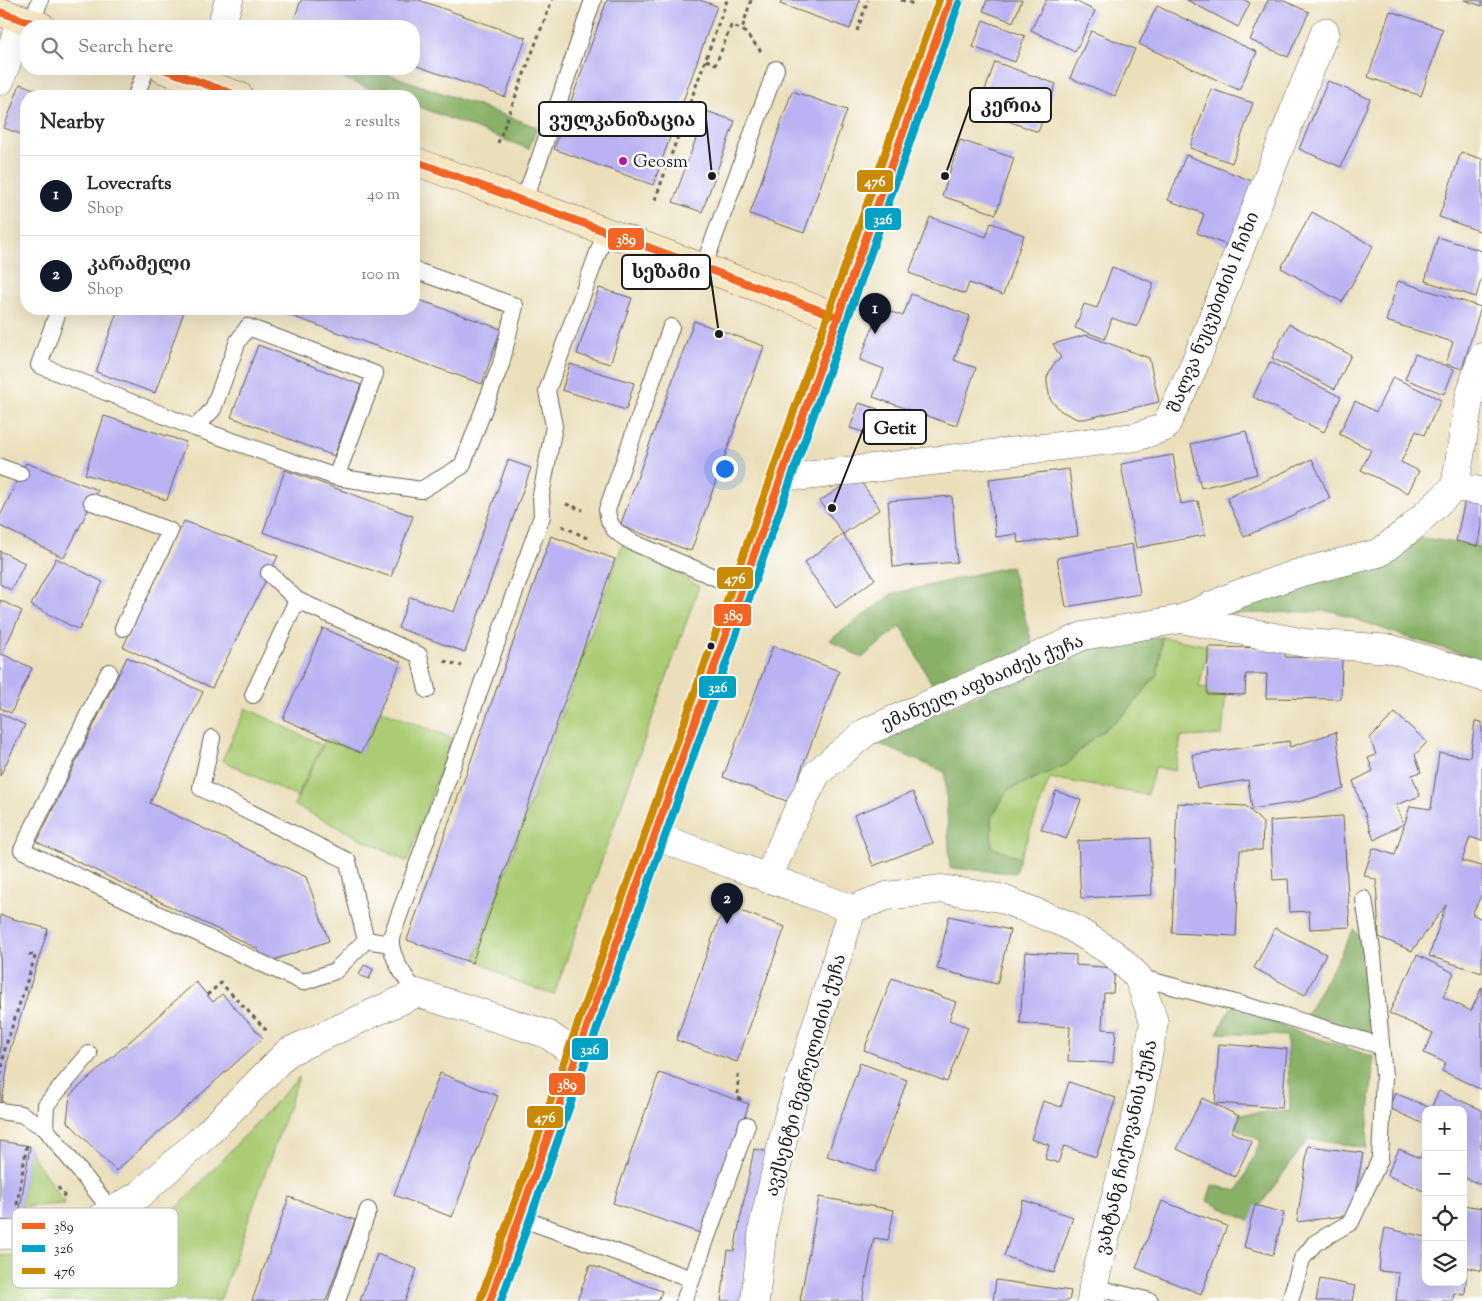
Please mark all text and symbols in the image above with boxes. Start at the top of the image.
search box [20,20,420,75]
icon: search [38,34,66,62]
text: Search here [78,34,173,61]
callout: კერია [970,88,1051,122]
text: კერია [980,94,1042,121]
callout: ვულკანიზაცია [539,102,706,136]
text: Nearby [40,108,105,138]
text: ვულკანიზაცია [549,108,695,135]
text: 2 results [344,111,400,134]
place label: Geosm [633,150,688,176]
marker: Geosm [617,155,629,167]
line badge: 476 [856,169,894,193]
text: Lovecrafts [87,171,172,198]
text: 476 [863,173,886,193]
text: 1 [53,184,59,207]
text: 40 m [367,184,400,207]
text: Shop [87,198,123,221]
line badge: 326 [864,207,902,231]
street label: შალვა ნუცუბიძის I ჩიხი [1163,208,1267,417]
text: 326 [873,211,893,231]
line badge: 389 [607,227,645,251]
text: 389 [616,231,636,251]
text: კარამელი [87,252,191,279]
callout: სეზამი [622,255,710,289]
text: სეზამი [632,260,700,287]
text: 2 [52,264,60,287]
text: 100 m [361,264,400,287]
text: Shop [87,279,123,302]
pin: 1 [859,293,891,334]
callout: Getit [864,410,926,444]
text: Getit [874,416,917,443]
your location [712,456,738,482]
line badge: 476 [716,566,754,590]
text: 476 [723,570,746,590]
line badge: 389 [713,603,752,627]
text: 389 [723,607,743,627]
street label: ემანუელ აფხაიძეს ქუჩა [877,629,1088,738]
unlabelled marker [706,641,716,651]
line badge: 326 [698,675,737,699]
text: 326 [708,679,728,699]
pin: 2 [711,883,743,924]
street label: ავქსენტი მეგრელიძის ქუჩა [760,951,854,1200]
line badge: 326 [571,1037,609,1061]
street label: ვახტანგ ჩიქოვანის ქუჩა [1091,1037,1165,1257]
text: 326 [580,1041,600,1061]
line badge: 389 [548,1072,586,1096]
text: 389 [557,1076,577,1096]
line badge: 476 [526,1105,564,1129]
map controls [1422,1106,1467,1286]
button: + [1422,1106,1467,1151]
text: 476 [533,1109,556,1129]
button: − [1422,1151,1467,1196]
button: locate [1422,1196,1467,1241]
legend [12,1208,178,1288]
text: 389 [54,1218,74,1238]
text: 326 [54,1240,73,1260]
button: layers [1422,1241,1467,1286]
text: 476 [54,1263,75,1283]

